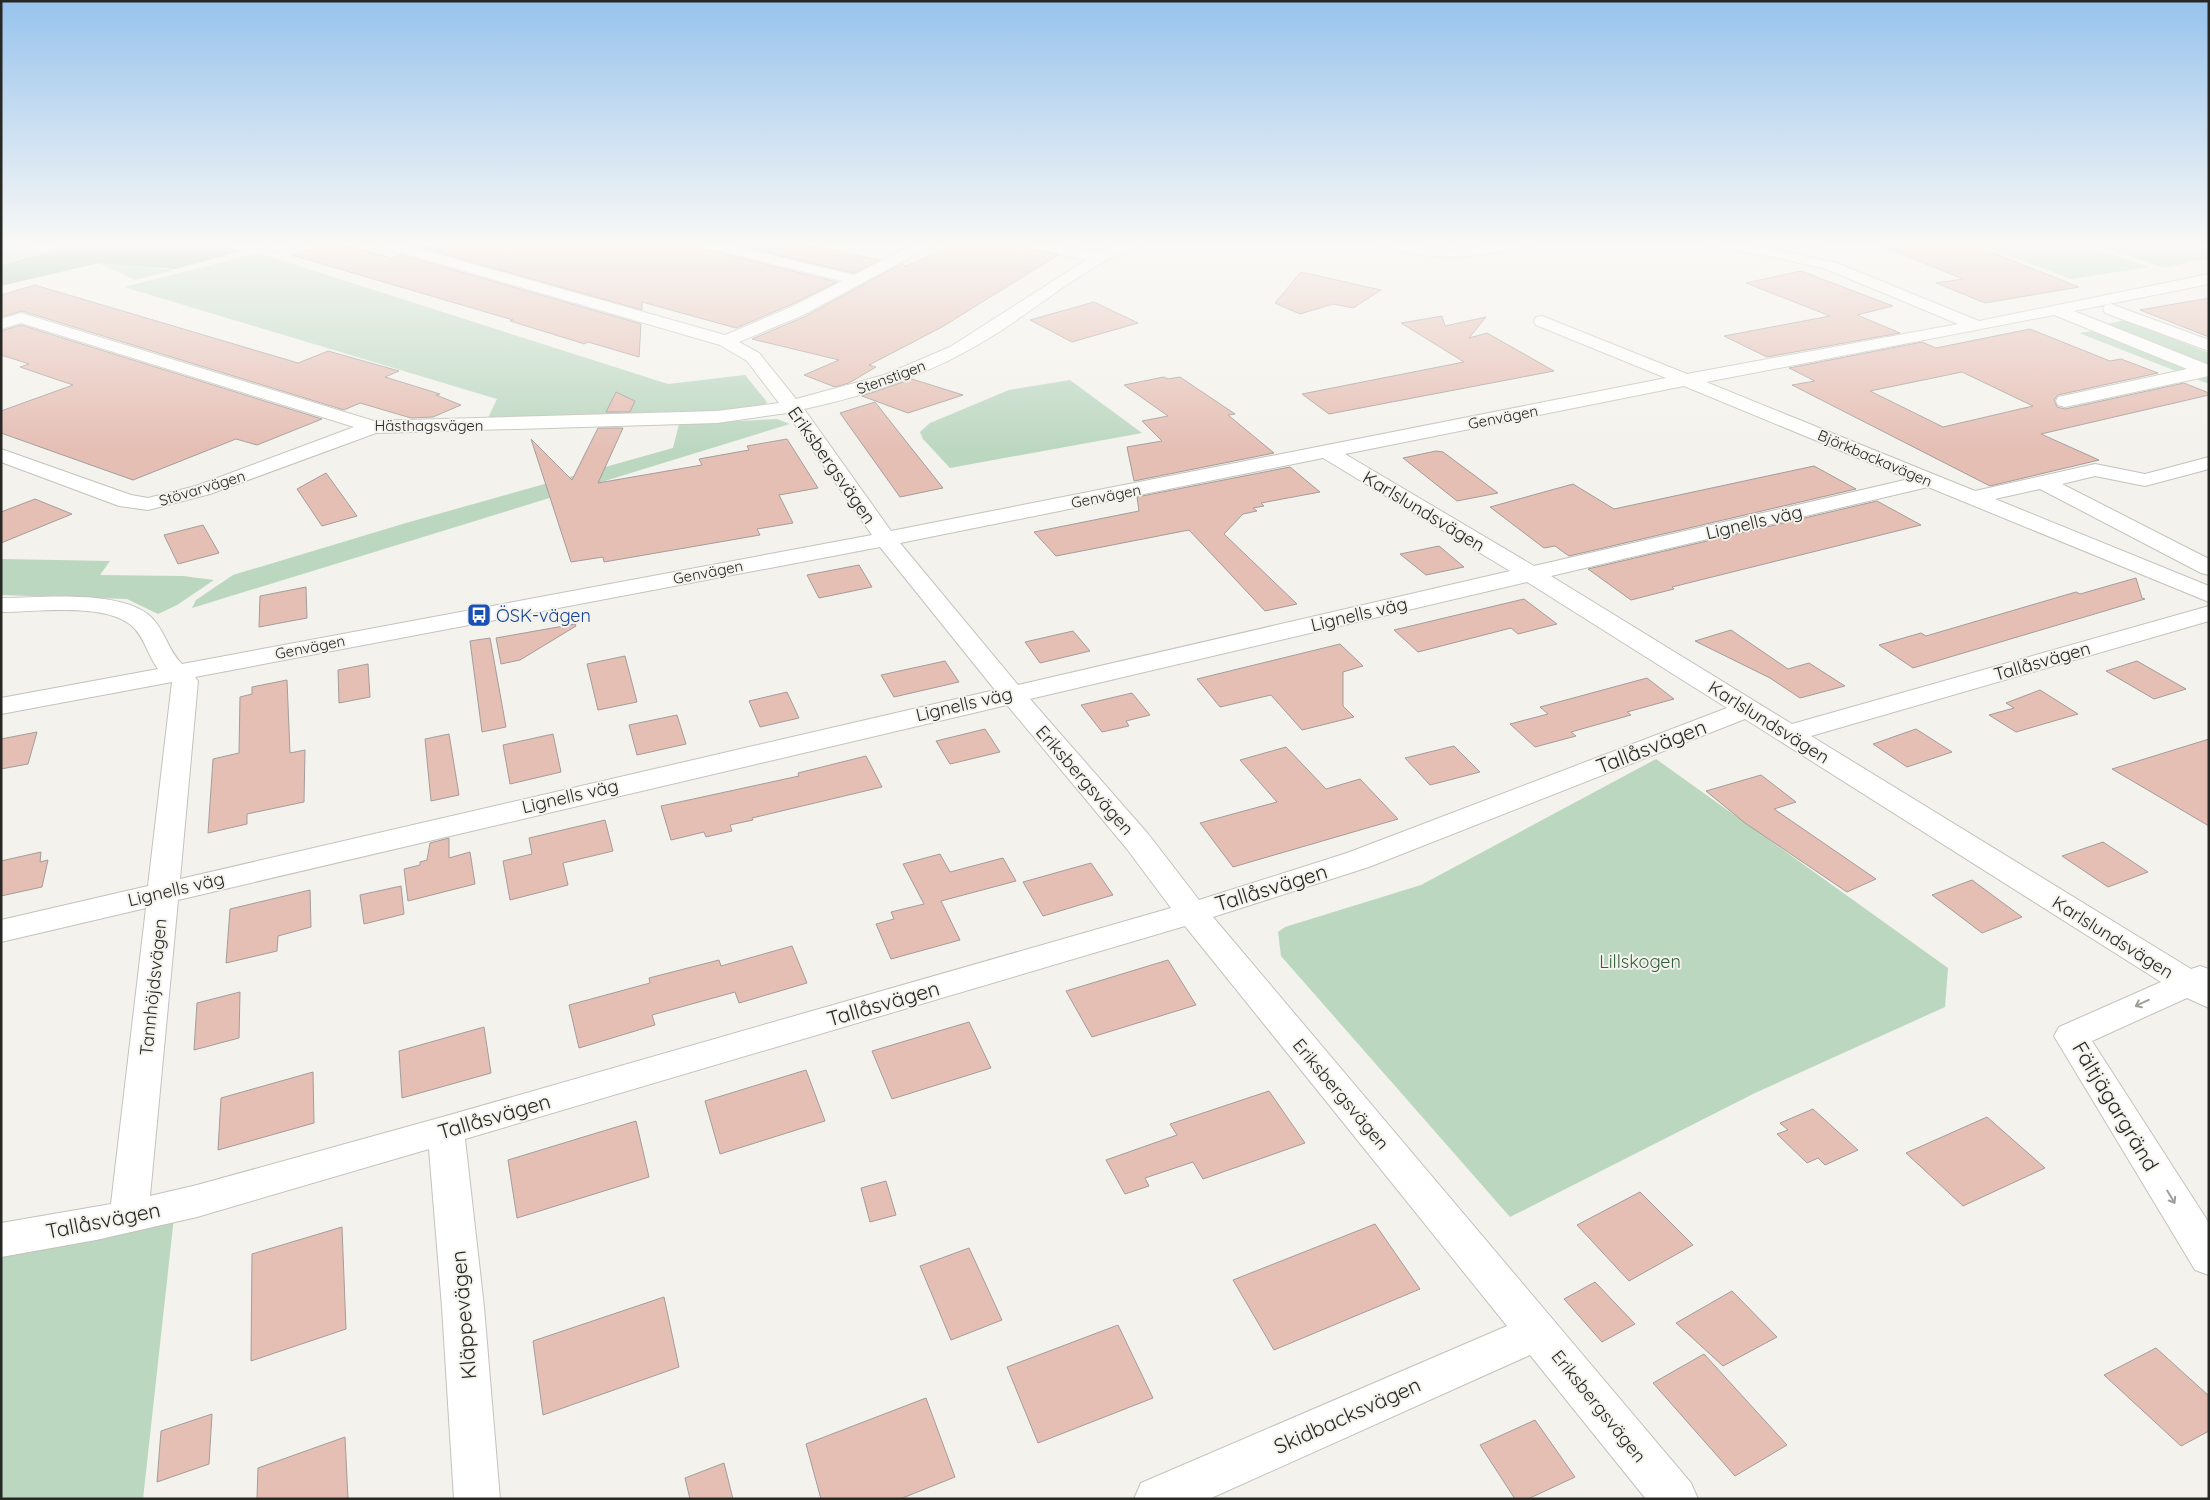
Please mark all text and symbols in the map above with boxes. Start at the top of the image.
street label: Stenstigen [854,356,928,398]
street label: Genvägen [1466,401,1540,433]
street label: Eriksbergsvägen [783,402,881,528]
street label: Hästhagsvägen [374,416,484,435]
street label: Björkbackavägen [1815,425,1935,491]
street label: Karlslundsvägen [1359,465,1489,557]
street label: Stövarvägen [157,466,247,510]
street label: Genvägen [1069,480,1143,512]
street label: Lignells väg [1703,500,1805,544]
street label: Genvägen [671,556,745,588]
street label: Lignells väg [1308,592,1410,636]
bus stop icon: ÖSK-vägen [466,602,492,628]
place label: ÖSK-vägen [496,604,591,627]
street label: Genvägen [273,631,347,663]
street label: Tallåsvägen [1991,636,2093,686]
street label: Karlslundsvägen [1704,676,1834,768]
street label: Lignells väg [913,682,1015,726]
street label: Tallåsvägen [1592,713,1710,779]
street label: Eriksbergsvägen [1031,720,1139,840]
street label: Lignells väg [519,774,621,818]
street label: Tallåsvägen [1212,858,1330,916]
street label: Lignells väg [125,867,227,911]
street label: Karlslundsvägen [2048,891,2178,983]
street label: Tannhöjdsvägen [134,917,172,1057]
park label: Lillskogen [1599,950,1681,973]
street label: Tallåsvägen [824,975,942,1031]
one-way arrow [2135,998,2150,1008]
street label: Eriksbergsvägen [1288,1034,1394,1154]
street label: Fältjägargränd [2067,1037,2165,1175]
street label: Tallåsvägen [435,1088,553,1144]
one-way arrow [2166,1189,2176,1203]
street label: Tallåsvägen [44,1196,162,1244]
street label: Kläppevägen [444,1249,482,1381]
street label: Eriksbergsvägen [1547,1345,1651,1467]
street label: Skidbacksvägen [1270,1371,1424,1459]

